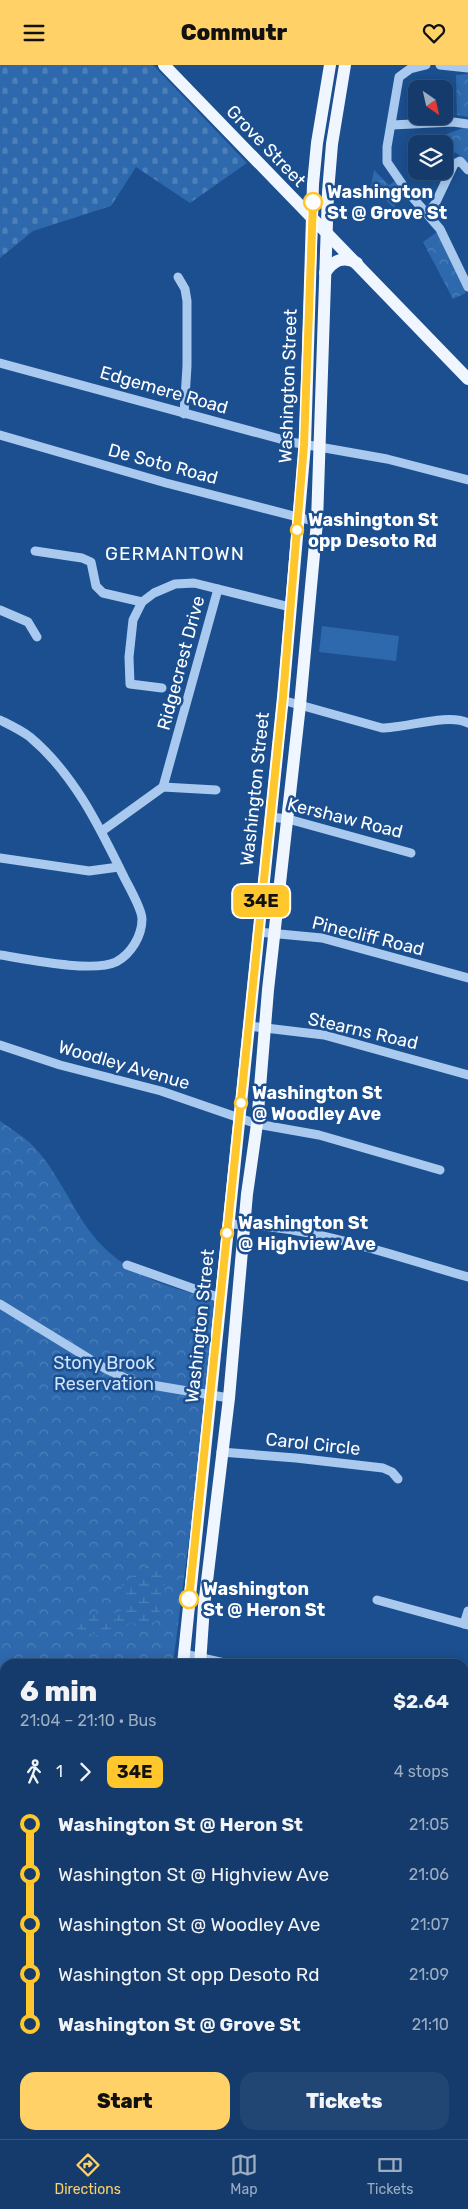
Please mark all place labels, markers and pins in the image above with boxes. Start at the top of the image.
place label: Washington St @ Grove St [327,181,447,224]
marker: Washington St @ Grove St [303,192,323,212]
place label: Washington St opp Desoto Rd [308,509,438,552]
marker: Washington St opp Desoto Rd [290,523,304,537]
place label: Washington St @ Woodley Ave [252,1082,382,1125]
marker: Washington St @ Woodley Ave [234,1096,248,1110]
place label: Washington St @ Highview Ave [238,1212,376,1255]
marker: Washington St @ Highview Ave [220,1226,234,1240]
place label: Washington St @ Heron St [203,1578,325,1621]
marker: Washington St @ Heron St [179,1589,199,1609]

